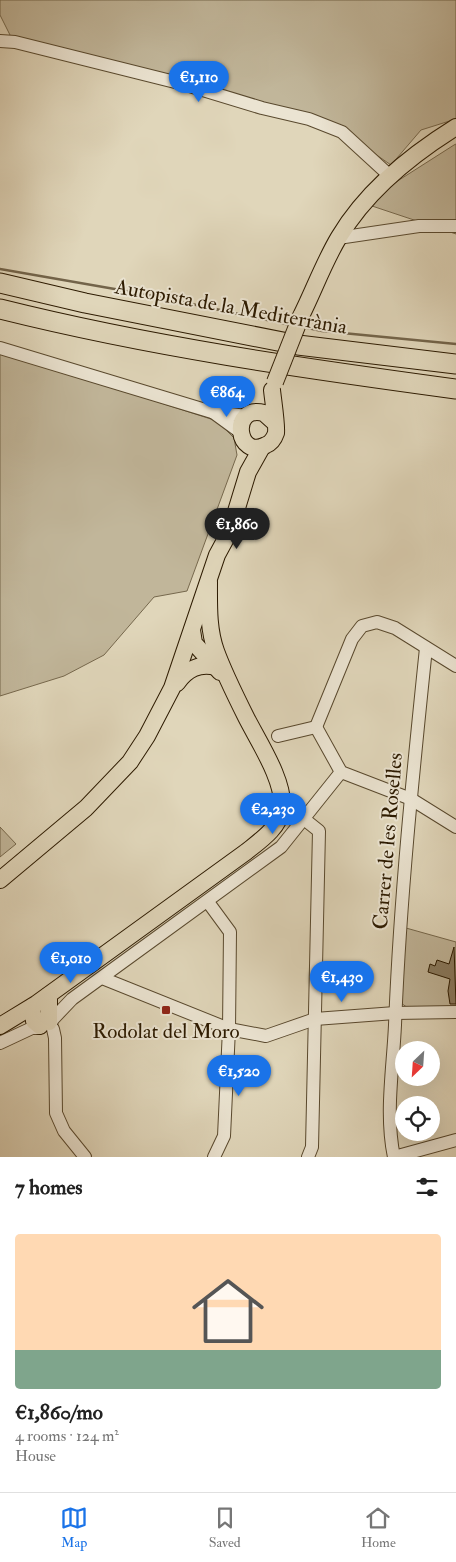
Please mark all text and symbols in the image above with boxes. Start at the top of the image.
pin: €1,110 [158,61,240,103]
text: €1,110 [180,67,218,87]
street label: Autopista de la Mediterrània [112,273,350,341]
pin: €864 [197,376,257,418]
text: €864 [210,382,244,402]
pin: €1,860 [196,508,278,550]
text: €1,860 [216,514,258,534]
street label: Carrer de les Roselles [367,751,409,931]
pin: €2,230 [232,792,314,835]
text: €2,230 [251,799,295,819]
pin: €1,010 [30,942,112,984]
text: €1,010 [51,948,91,968]
pin: €1,430 [301,960,383,1003]
text: €1,430 [321,967,363,987]
marker: Rodolat del Moro [160,1004,172,1016]
place label: Rodolat del Moro [92,1018,240,1045]
north arrow [395,1041,440,1086]
map controls [395,1041,440,1141]
pin: €1,520 [198,1054,280,1097]
text: €1,520 [218,1061,260,1081]
button: locate [395,1096,440,1141]
icon: filters [413,1173,441,1201]
text: 7 homes [15,1174,82,1201]
icon: home [183,1266,273,1356]
text: €1,860/mo [15,1399,103,1426]
text: 4 rooms · 124 m² [15,1426,119,1446]
text: House [15,1446,56,1466]
tab: Map [60,1504,88,1551]
tab: Saved [209,1504,241,1551]
tab: Home [361,1504,396,1551]

